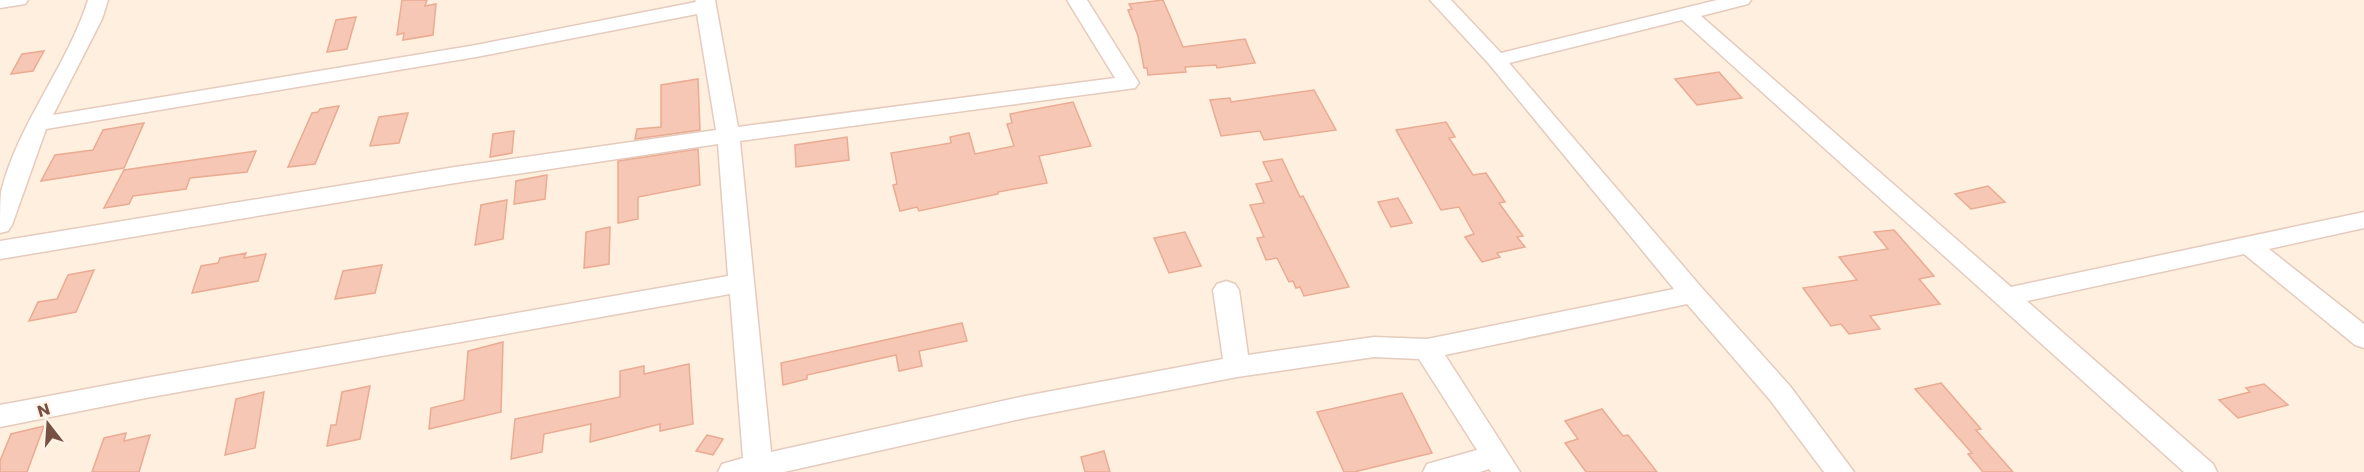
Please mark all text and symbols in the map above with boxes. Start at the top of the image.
north arrow [18,394,78,454]
text: N [35,397,53,423]

